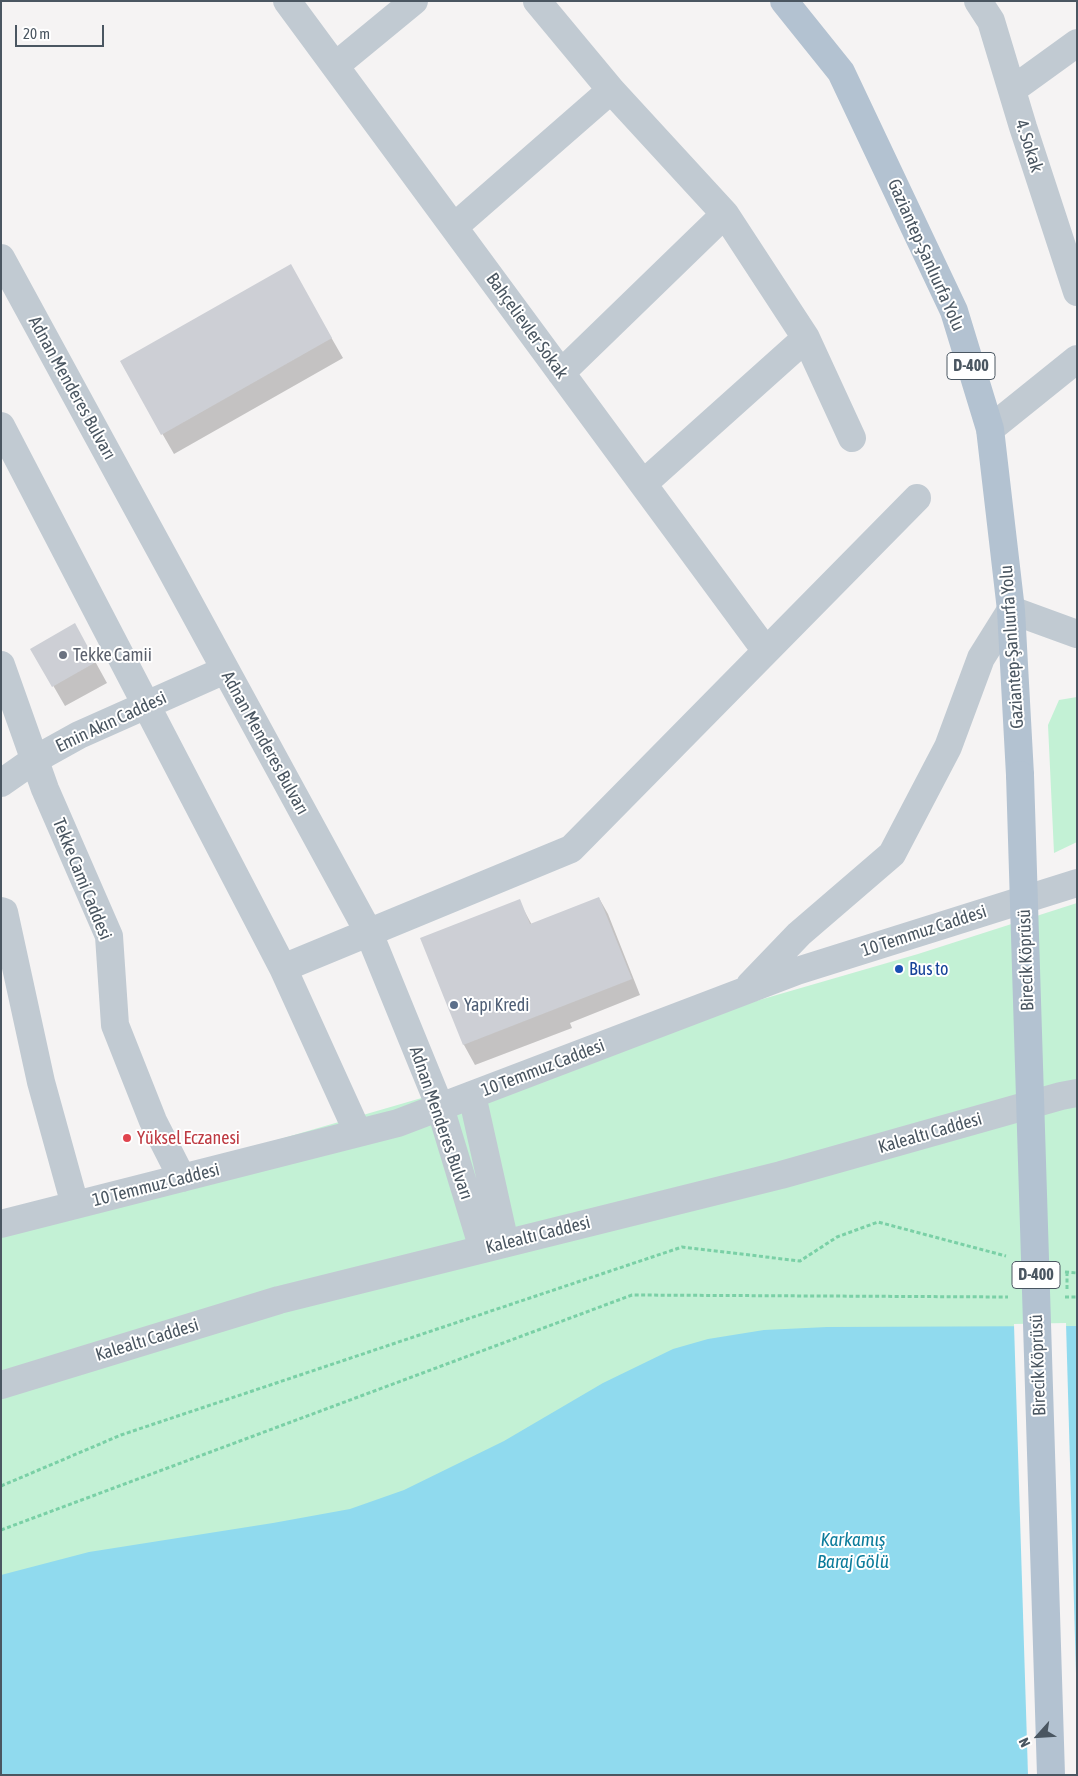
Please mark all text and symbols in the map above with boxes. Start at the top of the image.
scale bar [18,15,106,47]
text: 20 m [23,25,50,42]
street label: 4. Sokak [1010,117,1048,175]
street label: Gaziantep-Şanlıurfa Yolu [883,176,969,334]
street label: Bahçelievler Sokak [481,269,573,383]
street label: Adnan Menderes Bulvarı [24,313,120,463]
road number: D-400 [947,352,995,380]
street label: Gaziantep-Şanlıurfa Yolu [996,565,1028,729]
place label: Tekke Camii [73,644,152,666]
marker: Tekke Camii [57,649,69,661]
street label: Adnan Menderes Bulvarı [217,668,313,818]
street label: Emin Akın Caddesi [52,687,170,757]
street label: Tekke Cami Caddesi [48,815,116,943]
street label: 10 Temmuz Caddesi [859,901,989,961]
street label: Birecik Köprüsü [1013,909,1039,1011]
place label: Bus to [909,958,949,980]
marker: Bus to [893,963,905,975]
place label: Yapı Kredi [464,994,529,1016]
marker: Yapı Kredi [448,999,460,1011]
street label: 10 Temmuz Caddesi [478,1035,608,1101]
street label: Adnan Menderes Bulvarı [405,1044,477,1202]
street label: Kalealtı Caddesi [876,1108,984,1158]
place label: Yüksel Eczanesi [137,1127,240,1149]
marker: Yüksel Eczanesi [121,1132,133,1144]
street label: 10 Temmuz Caddesi [90,1159,222,1211]
street label: Kalealtı Caddesi [484,1212,592,1258]
road number: D-400 [1012,1262,1060,1288]
street label: Kalealtı Caddesi [93,1314,201,1366]
street label: Birecik Köprüsü [1025,1314,1051,1416]
water label: Karkamış Baraj Gölü [817,1529,889,1573]
north arrow [1013,1711,1063,1761]
text: N [1016,1735,1034,1750]

